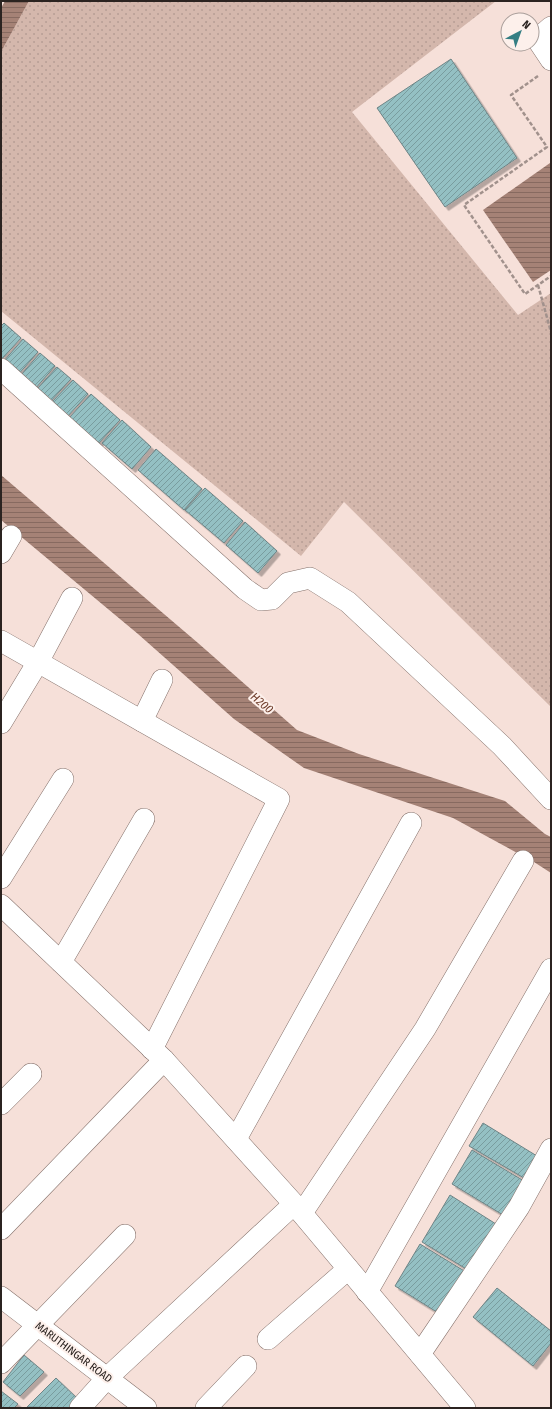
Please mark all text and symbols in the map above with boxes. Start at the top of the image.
north arrow [500,12,540,52]
text: N [519,18,533,32]
water label: H200 [248,690,276,716]
street label: MARUTHINGAR ROAD [33,1319,115,1386]

